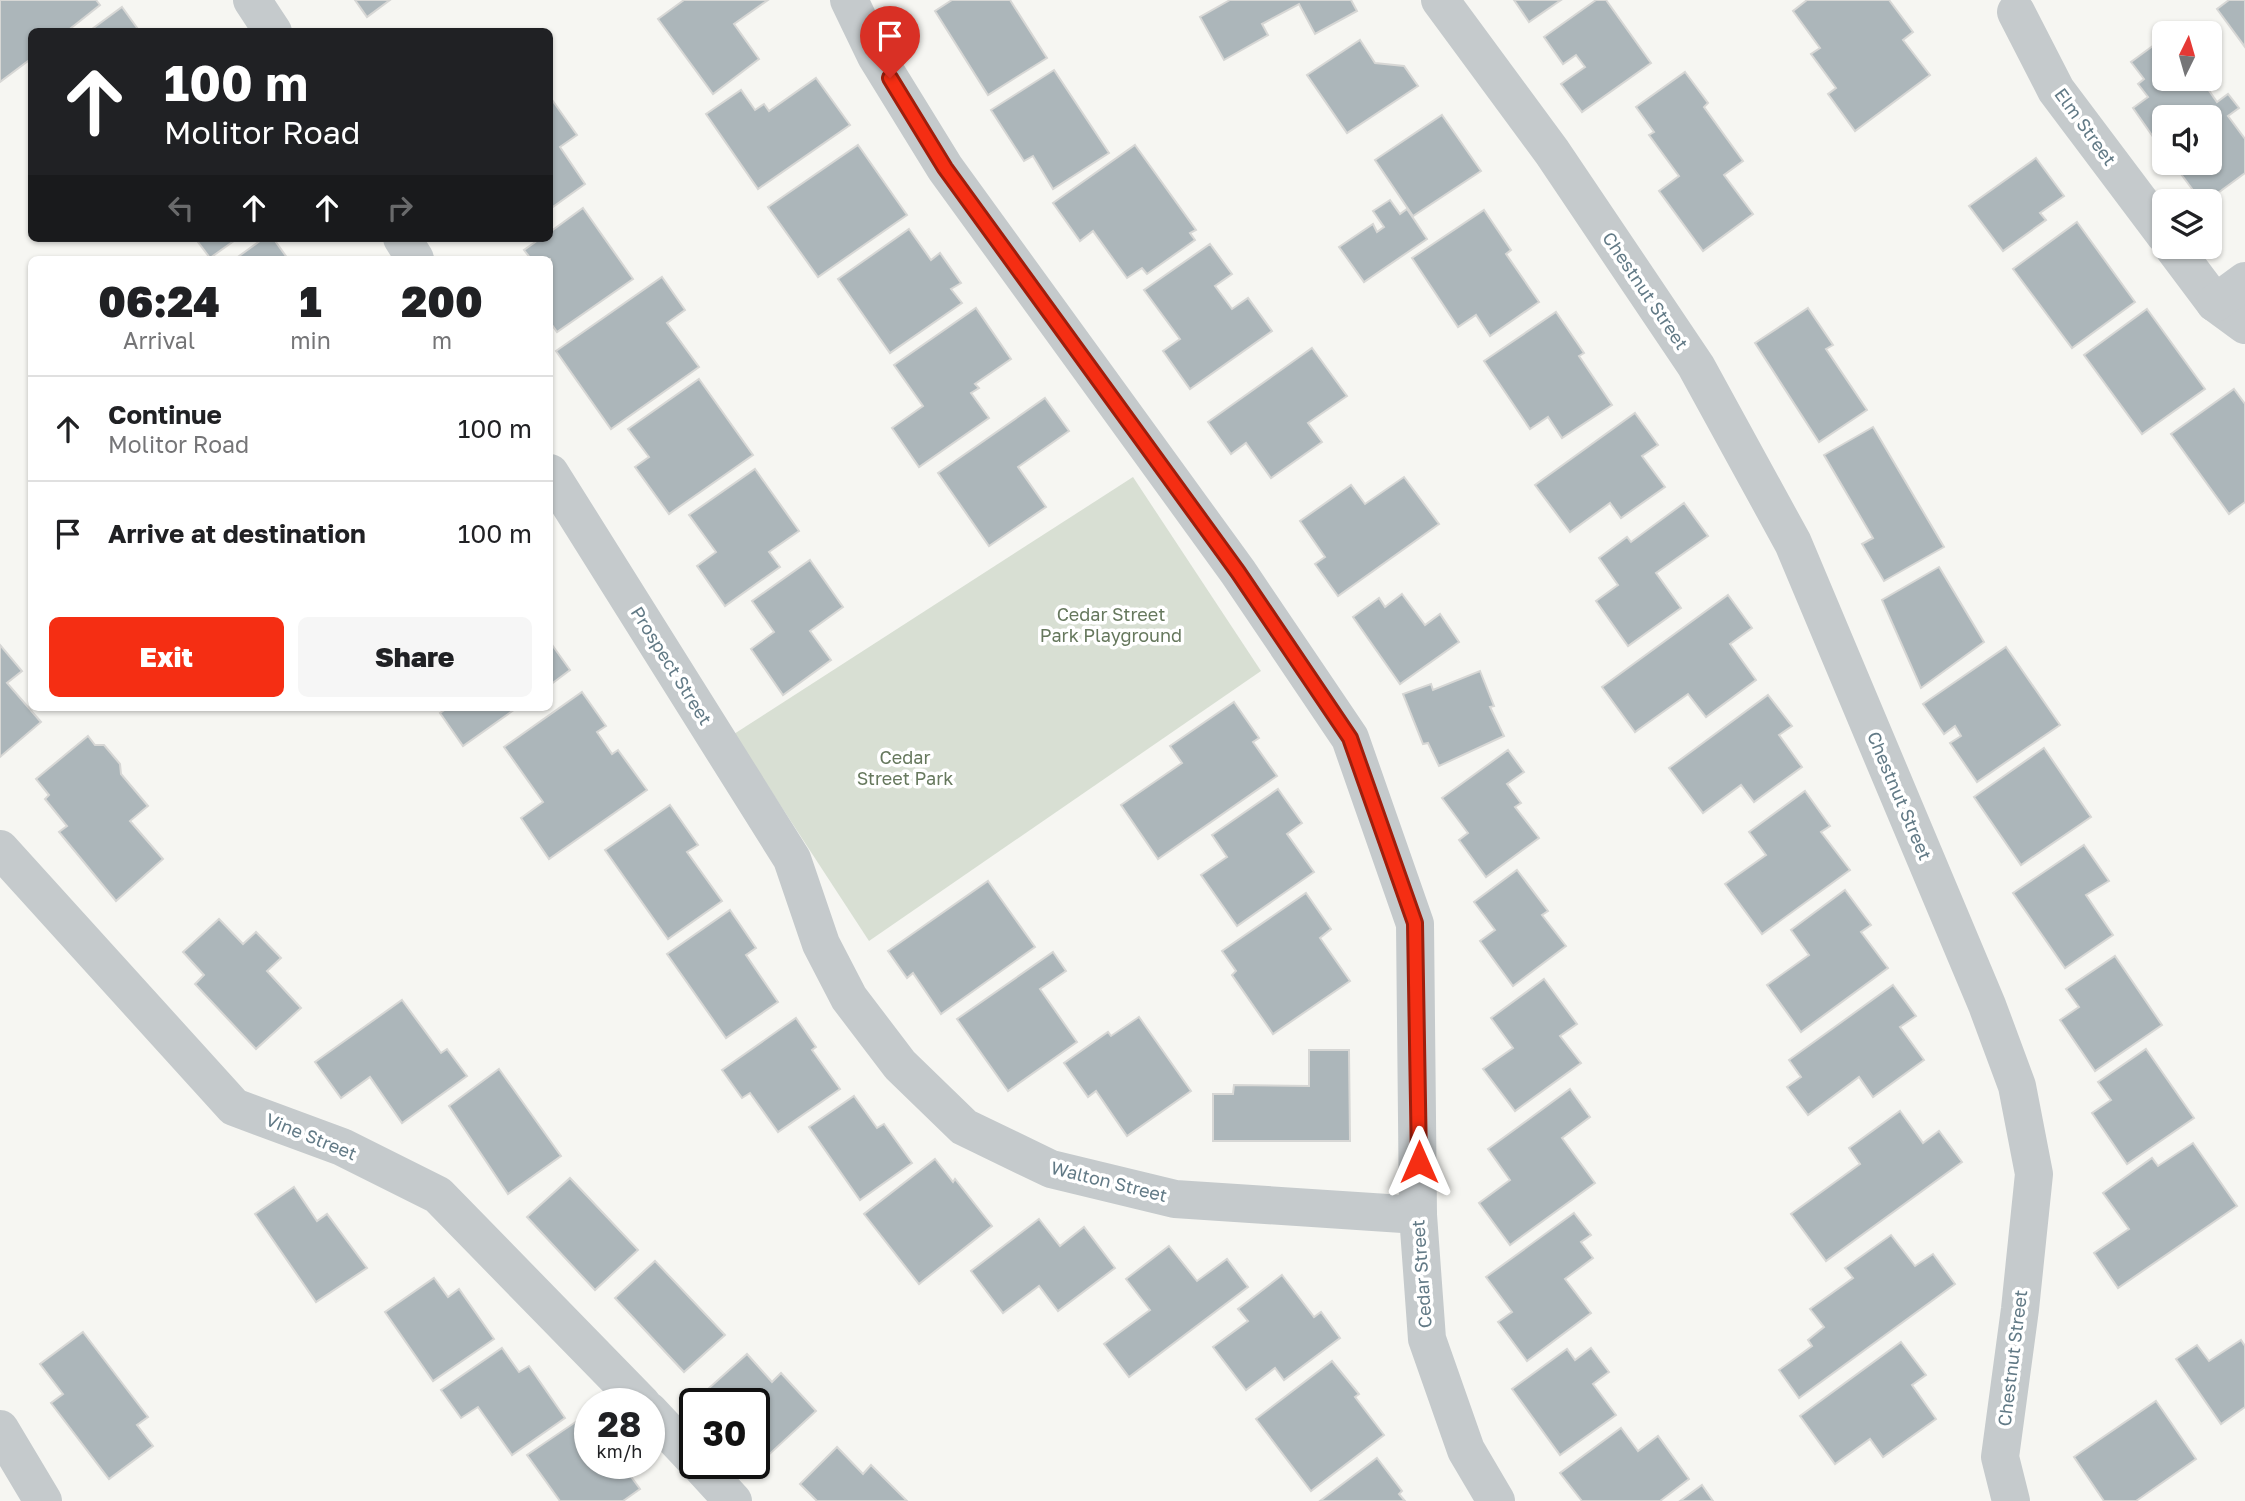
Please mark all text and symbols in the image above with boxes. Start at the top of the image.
pin [860,6,920,78]
icon: arrive [871,17,909,55]
north arrow [2152,21,2222,91]
map controls [2152,21,2222,259]
text: 100 m [164,53,308,112]
icon: ahead [49,56,140,147]
street label: Elm Street [2050,83,2121,169]
button: sound [2152,105,2222,175]
text: Molitor Road [164,113,360,151]
icon: left [162,189,200,227]
icon: ahead [235,189,273,227]
icon: ahead [308,189,346,227]
icon: right [381,189,419,227]
button: layers [2152,189,2222,259]
street label: Chestnut Street [1598,227,1693,354]
text: 06:24 [98,276,220,326]
text: 1 [299,276,322,326]
text: 200 [401,276,483,326]
text: Arrival [123,326,195,354]
text: min [290,326,331,354]
text: m [432,326,452,354]
text: Continue [108,399,222,430]
icon: ahead [49,410,87,448]
text: 100 m [458,413,532,444]
text: Molitor Road [108,430,249,458]
icon: arrive [49,515,87,553]
text: Arrive at destination [108,518,366,549]
text: 100 m [458,518,532,549]
street label: Prospect Street [627,602,717,729]
park label: Cedar Street Park Playground [1040,603,1182,646]
button: Exit [49,617,284,697]
button: Share [298,617,532,697]
street label: Chestnut Street [1863,728,1937,863]
park label: Cedar Street Park [857,746,953,789]
street label: Vine Street [263,1108,360,1164]
position arrow [1382,1125,1456,1199]
street label: Walton Street [1049,1156,1170,1206]
street label: Cedar Street [1406,1219,1436,1329]
street label: Chestnut Street [1993,1288,2031,1427]
speed limit sign: 30 [679,1388,770,1479]
text: 28 [598,1403,641,1445]
text: km/h [597,1440,642,1462]

